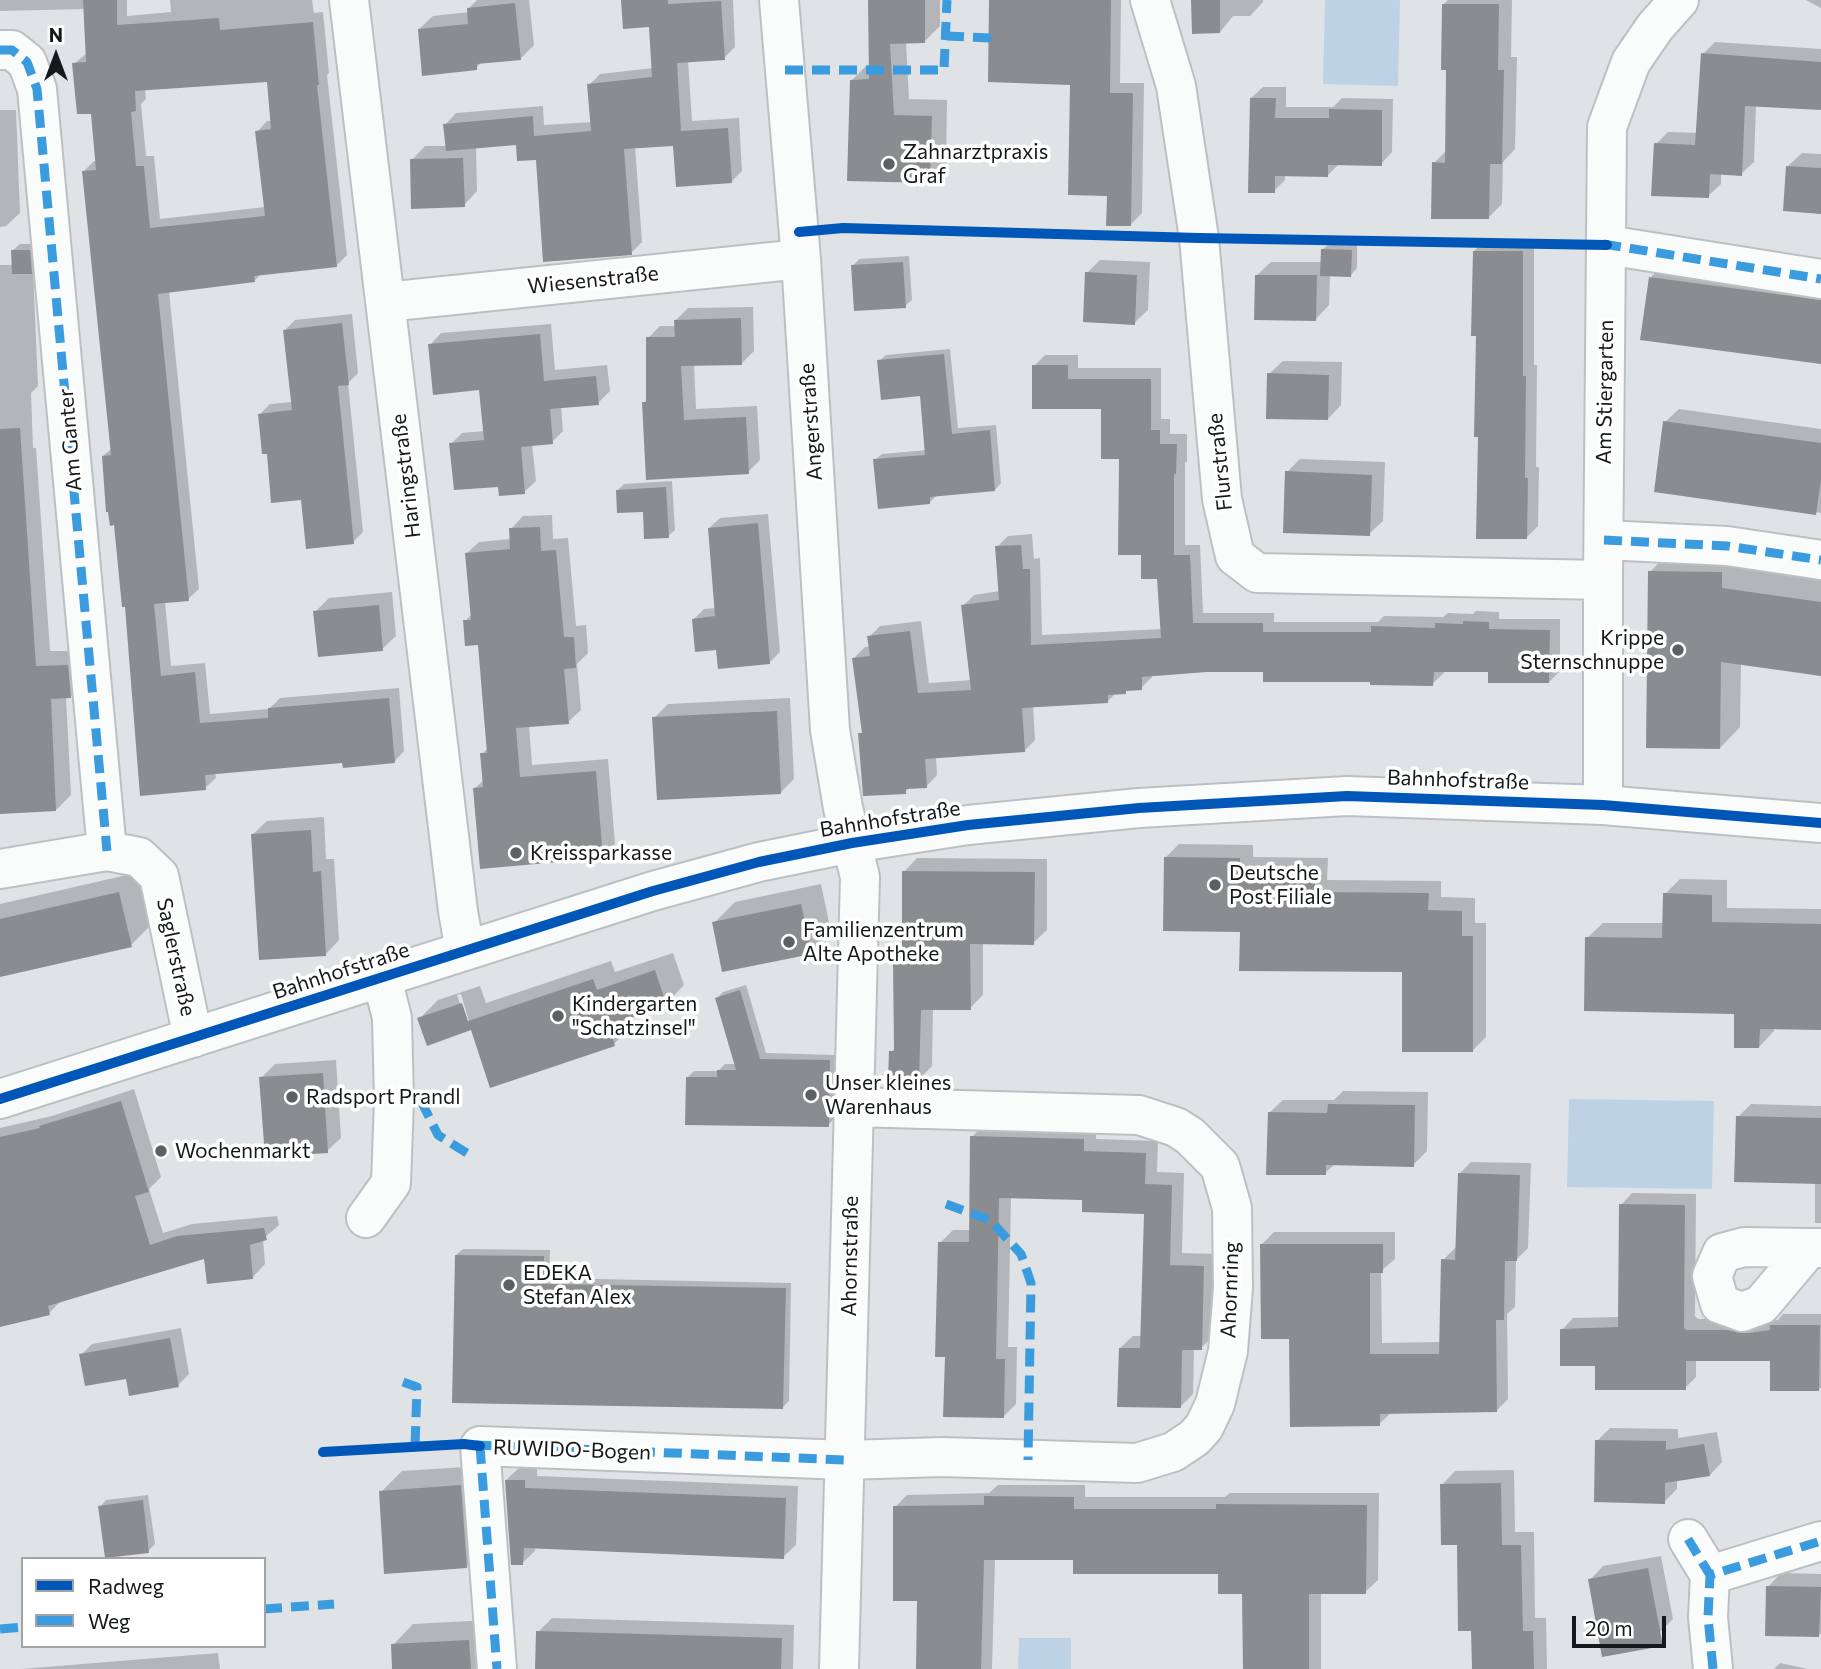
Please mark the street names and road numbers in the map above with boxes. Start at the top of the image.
street label: Wiesenstraße [526,261,660,299]
street label: Am Stiergarten [1591,319,1619,465]
street label: Angerstraße [794,362,828,482]
street label: Am Ganter [53,388,87,492]
street label: Haringstraße [386,412,426,540]
street label: Flurstraße [1202,412,1238,512]
street label: Bahnhofstraße [1387,765,1529,795]
street label: Bahnhofstraße [818,795,962,843]
street label: Saglerstraße [151,896,201,1018]
street label: Bahnhofstraße [270,937,412,1005]
street label: Ahornstraße [836,1196,864,1316]
street label: Ahornring [1216,1241,1244,1339]
street label: RUWIDO-Bogen [493,1435,651,1465]

